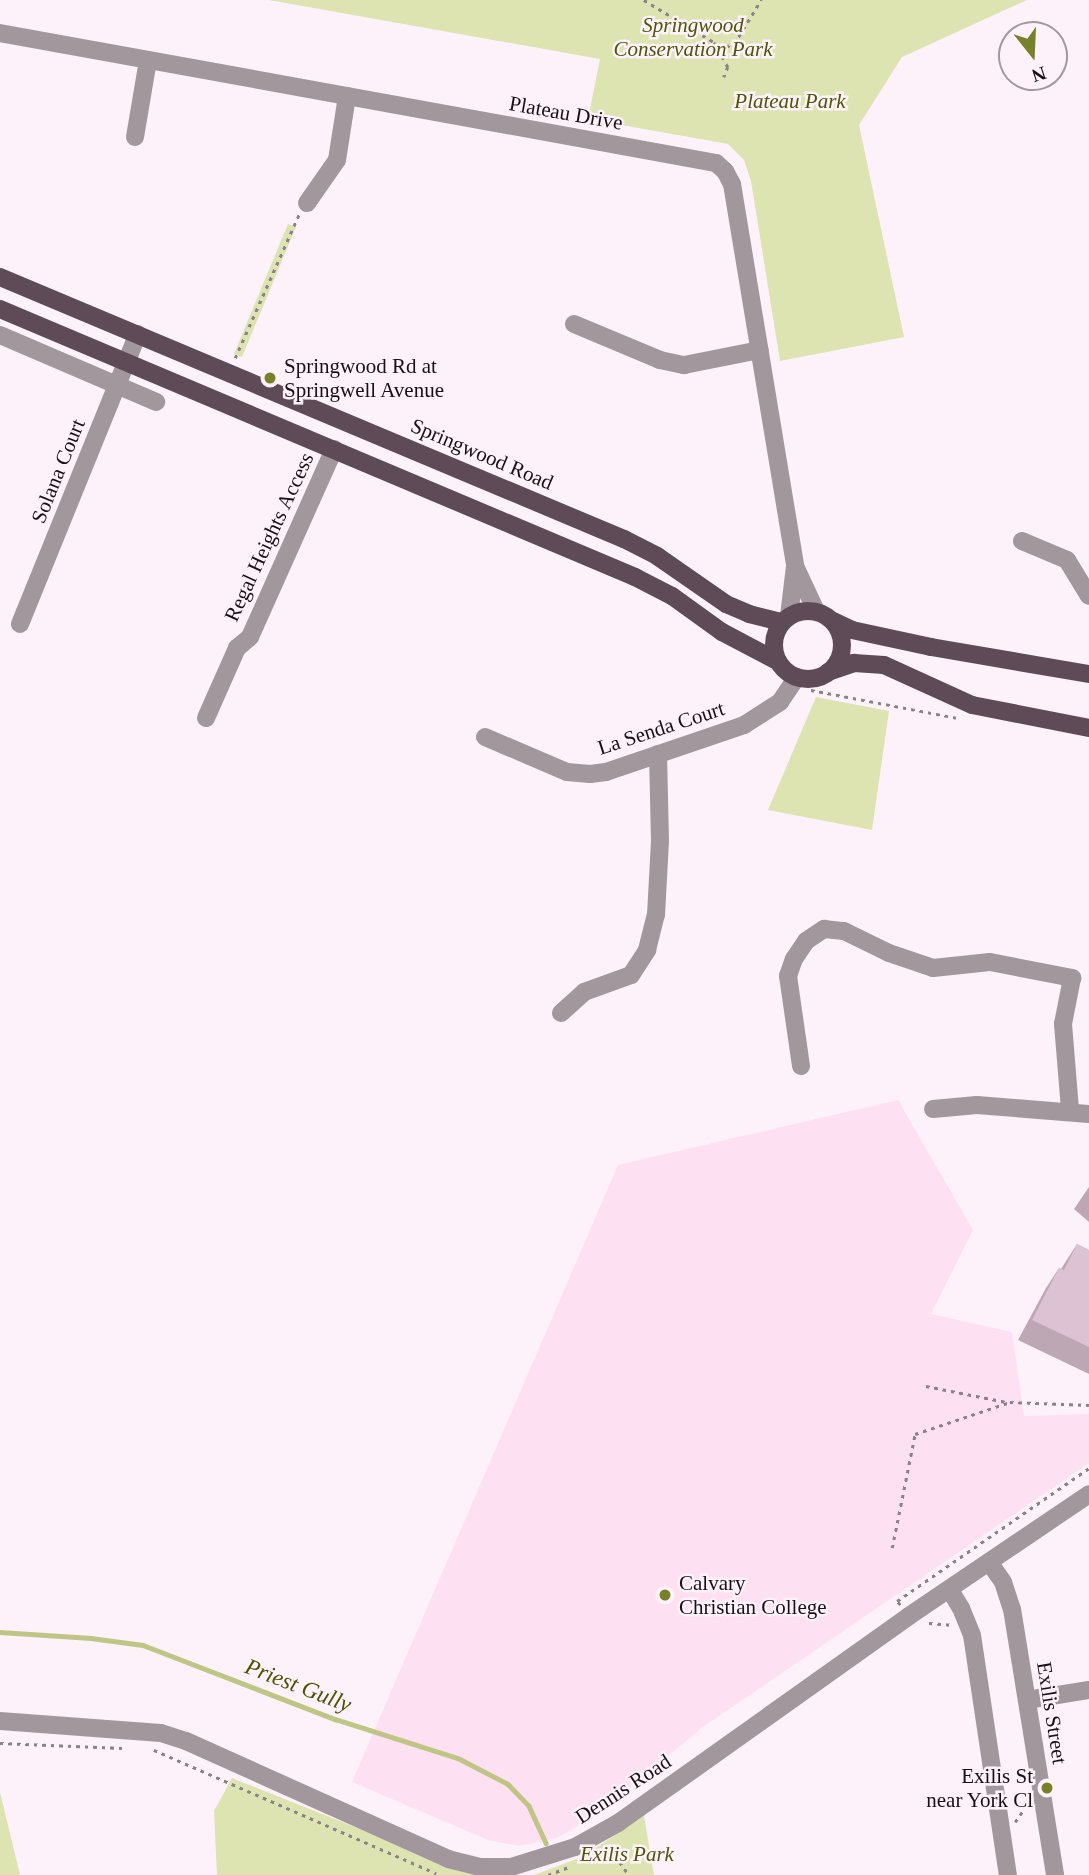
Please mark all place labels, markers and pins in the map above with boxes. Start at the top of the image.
place label: Springwood Rd at Springwell Avenue [284,353,445,403]
marker: Springwood Rd at Springwell Avenue [262,370,278,386]
place label: Calvary Christian College [679,1570,827,1620]
marker: Calvary Christian College [657,1587,673,1603]
place label: Exilis St near York Cl [925,1763,1033,1813]
marker: Exilis St near York Cl [1039,1780,1055,1796]

